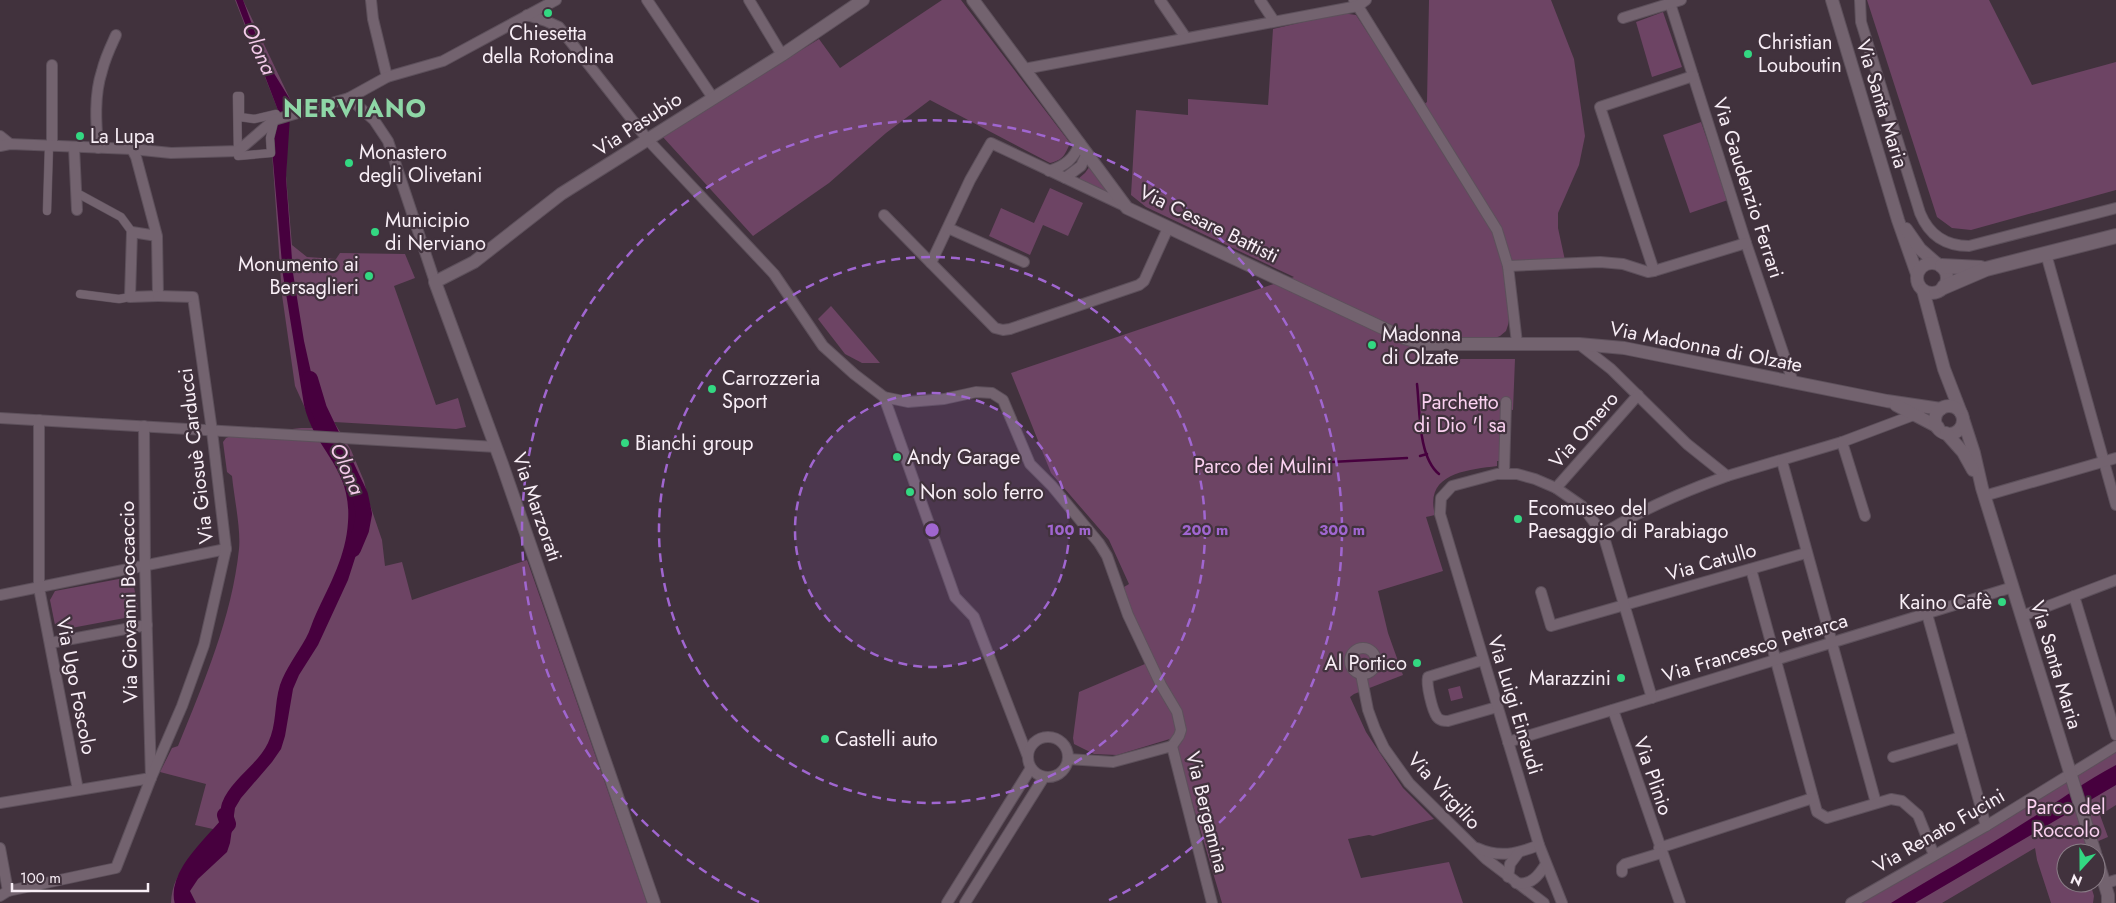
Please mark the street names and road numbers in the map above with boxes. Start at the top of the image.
street label: Via Santa Maria [1849,36,1915,172]
street label: Via Pasubio [588,85,688,163]
street label: Via Gaudenzio Ferrari [1705,94,1791,282]
street label: Via Cesare Battisti [1134,178,1284,270]
street label: Via Madonna di Olzate [1607,314,1805,380]
street label: Via Giosuè Carducci [171,366,221,546]
street label: Via Omero [1542,385,1626,475]
street label: Via Marzorati [505,449,569,565]
street label: Via Giovanni Boccaccio [113,501,145,703]
street label: Via Catullo [1662,535,1760,589]
street label: Via Santa Maria [2023,597,2089,733]
street label: Via Francesco Petrarca [1659,606,1851,690]
street label: Via Ugo Foscolo [48,615,104,757]
street label: Via Luigi Einaudi [1480,632,1550,778]
street label: Via Plinio [1626,733,1680,819]
street label: Via Virgilio [1401,746,1487,836]
street label: Via Bergamina [1178,748,1236,876]
street label: Via Renato Fucini [1868,781,2010,881]

